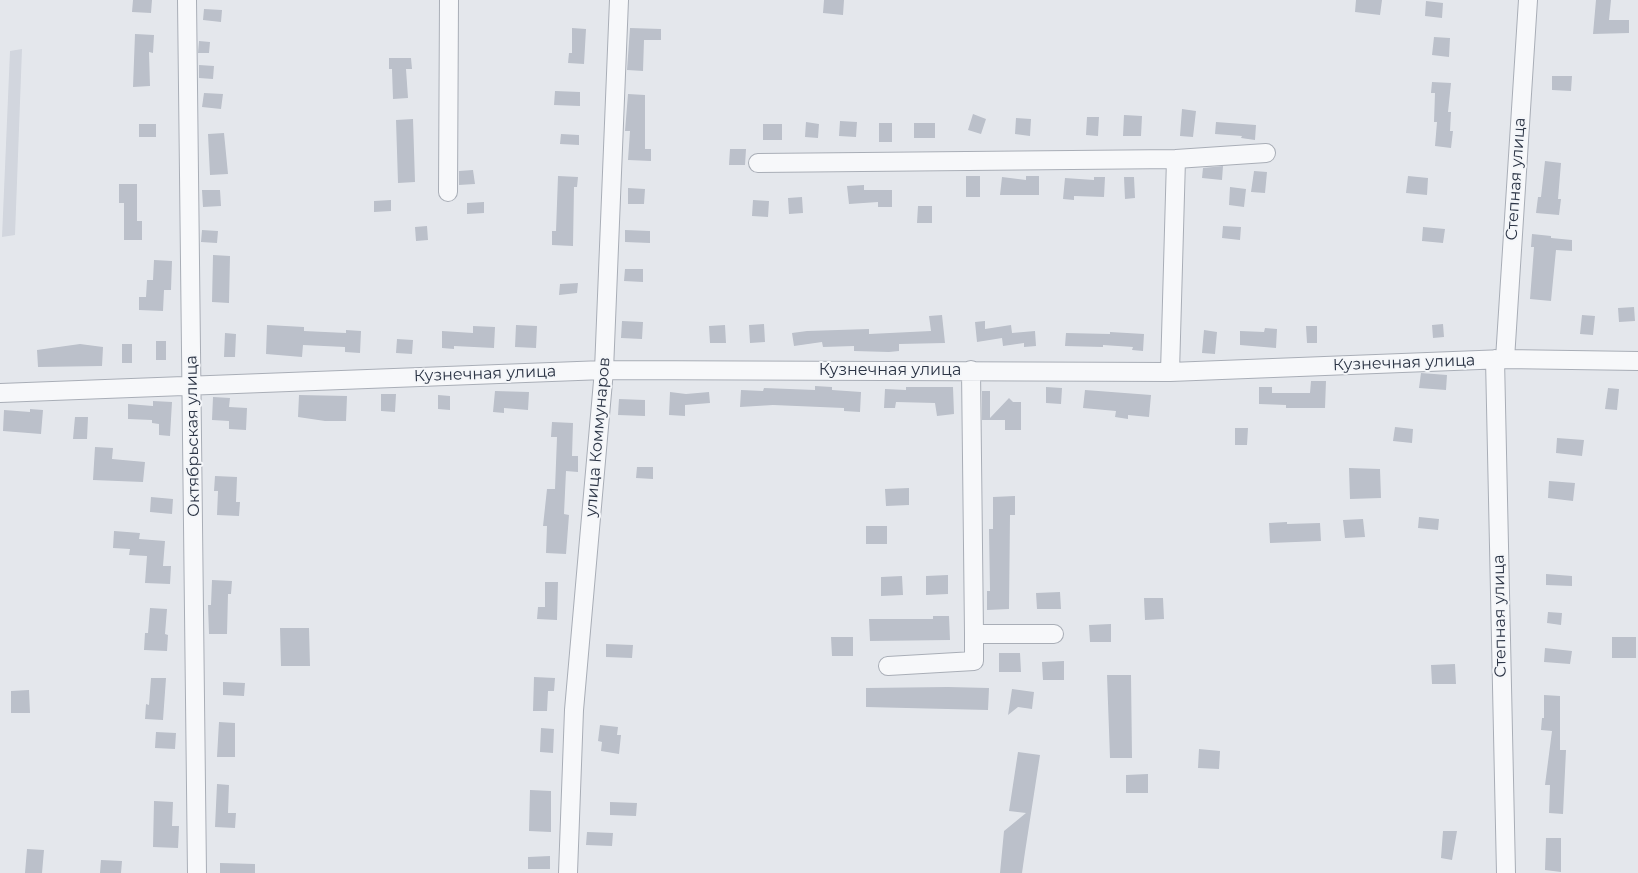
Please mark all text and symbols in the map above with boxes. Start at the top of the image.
street label: Степная улица [1502,117,1530,241]
street label: Кузнечная улица [1332,351,1476,375]
street label: Октябрьская улица [182,355,204,517]
street label: улица Коммунаров [581,356,615,518]
street label: Кузнечная улица [819,360,961,380]
street label: Кузнечная улица [413,362,557,386]
street label: Степная улица [1489,554,1511,678]

